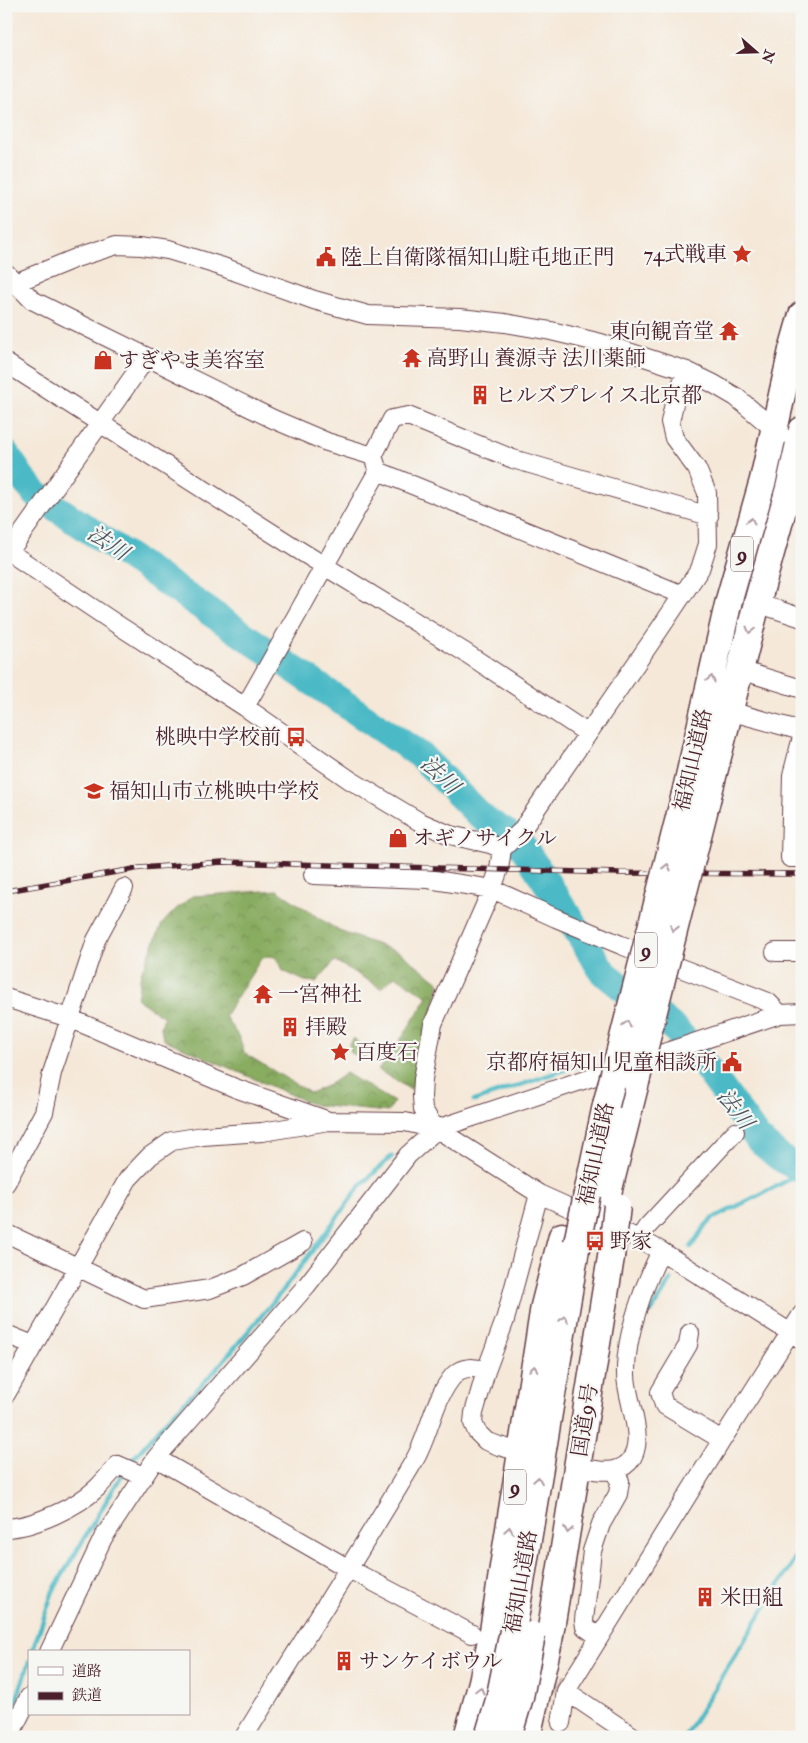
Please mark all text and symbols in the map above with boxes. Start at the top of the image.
north arrow [730,28,780,78]
text: N [757,47,778,66]
place label: 74式戦車 [644,241,727,268]
place icon: 74式戦車 [731,243,753,265]
place label: 陸上自衛隊福知山駐屯地正門 [341,244,614,271]
public building icon: 陸上自衛隊福知山駐屯地正門 [315,246,337,268]
place label: 東向観音堂 [609,318,714,345]
temple icon: 東向観音堂 [718,320,740,342]
place label: 高野山 養源寺 法川薬師 [427,345,646,372]
place label: すぎやま美容室 [118,347,265,374]
temple icon: 高野山 養源寺 法川薬師 [401,347,423,369]
shop icon: すぎやま美容室 [92,349,114,371]
place label: ヒルズプレイス北京都 [495,382,702,409]
building icon: ヒルズプレイス北京都 [469,384,491,406]
one-way arrow [746,518,756,526]
water label: 法川 [82,519,136,568]
road number: 9 [731,536,753,572]
one-way arrow [745,625,756,634]
one-way arrow [706,674,716,683]
street label: 福知山道路 [668,706,718,814]
place label: 桃映中学校前 [155,724,281,751]
bus stop icon: 桃映中学校前 [285,726,307,748]
water label: 法川 [414,750,467,802]
place label: 福知山市立桃映中学校 [109,778,319,805]
school or university icon: 福知山市立桃映中学校 [83,780,105,802]
place label: オギノサイクル [413,825,557,852]
shop icon: オギノサイクル [387,827,409,849]
one-way arrow [661,862,672,871]
one-way arrow [669,924,680,933]
road number: 9 [635,932,657,968]
place label: 一宮神社 [278,981,362,1008]
temple icon: 一宮神社 [252,983,274,1005]
place label: 拝殿 [305,1014,347,1041]
building icon: 拝殿 [279,1016,301,1038]
one-way arrow [621,1020,632,1029]
place label: 百度石 [355,1039,418,1066]
place icon: 百度石 [329,1041,351,1063]
place label: 京都府福知山児童相談所 [486,1049,717,1076]
public building icon: 京都府福知山児童相談所 [721,1051,743,1073]
water label: 法川 [711,1083,761,1137]
street label: 福知山道路 [572,1100,620,1208]
place label: 野家 [610,1228,652,1255]
bus stop icon: 野家 [584,1230,606,1252]
one-way arrow [559,1315,569,1324]
one-way arrow [528,1365,539,1373]
street label: 国道9号 [566,1381,604,1459]
road number: 9 [504,1470,526,1504]
one-way arrow [532,1475,542,1484]
one-way arrow [503,1525,513,1534]
one-way arrow [563,1526,573,1534]
street label: 福知山道路 [499,1528,543,1636]
place label: 米田組 [720,1584,783,1611]
building icon: 米田組 [694,1586,716,1608]
place label: サンケイボウル [359,1648,502,1675]
legend [28,1650,190,1716]
building icon: サンケイボウル [333,1650,355,1672]
text: 道路 [72,1662,102,1681]
one-way arrow [474,1685,485,1694]
text: 鉄道 [72,1686,102,1705]

